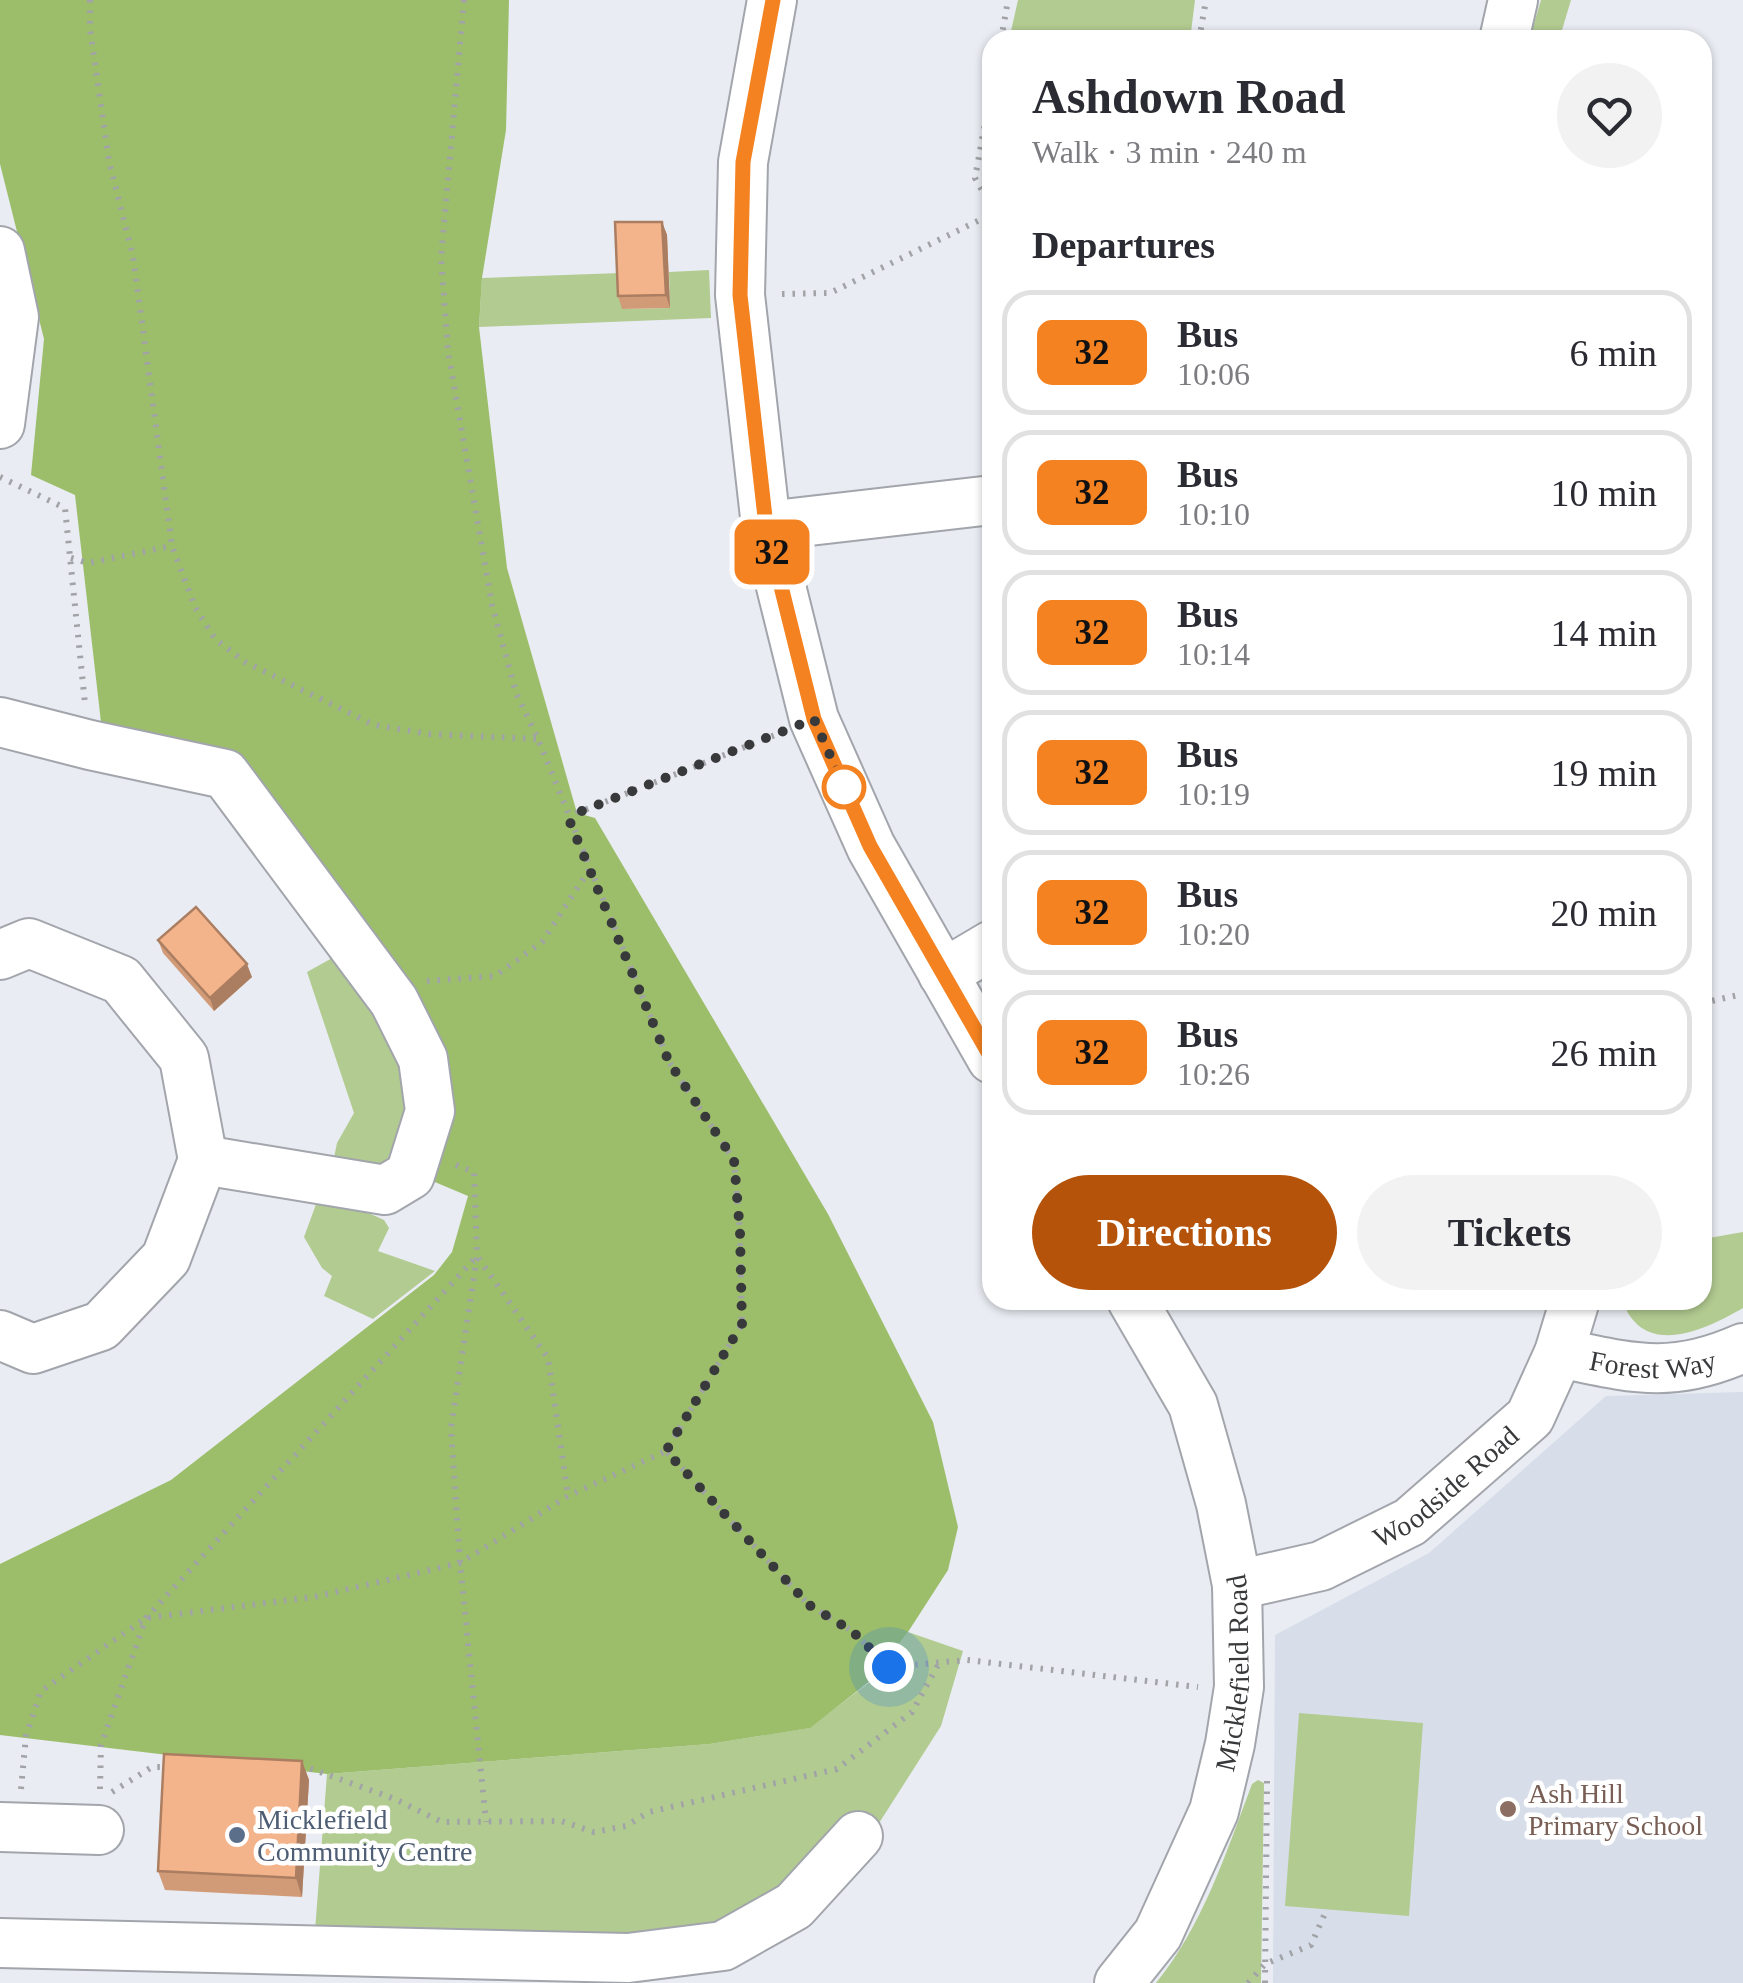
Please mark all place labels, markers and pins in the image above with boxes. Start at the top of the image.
unlabelled marker [823,766,865,808]
place label: Ash Hill Primary School [1528,1778,1703,1841]
marker: Ash Hill Primary School [1497,1798,1519,1820]
place label: Micklefield Community Centre [257,1804,472,1867]
marker: Micklefield Community Centre [226,1824,248,1846]

